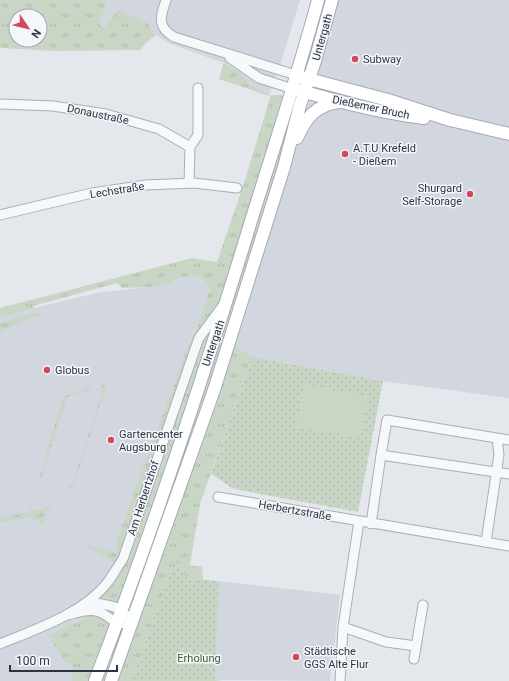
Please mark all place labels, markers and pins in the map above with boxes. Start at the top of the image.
place label: Subway [363,53,402,66]
marker: Subway [350,54,360,64]
place label: A.T.U Krefeld - Dießem [353,142,416,168]
marker: A.T.U Krefeld - Dießem [340,149,350,159]
place label: Shurgard Self-Storage [402,182,462,208]
marker: Shurgard Self-Storage [465,189,475,199]
place label: Globus [55,364,90,377]
marker: Globus [42,365,52,375]
place label: Gartencenter Augsburg [119,428,183,454]
marker: Gartencenter Augsburg [106,435,116,445]
place label: Städtische GGS Alte Flur [304,645,369,671]
marker: Städtische GGS Alte Flur [291,652,301,662]

